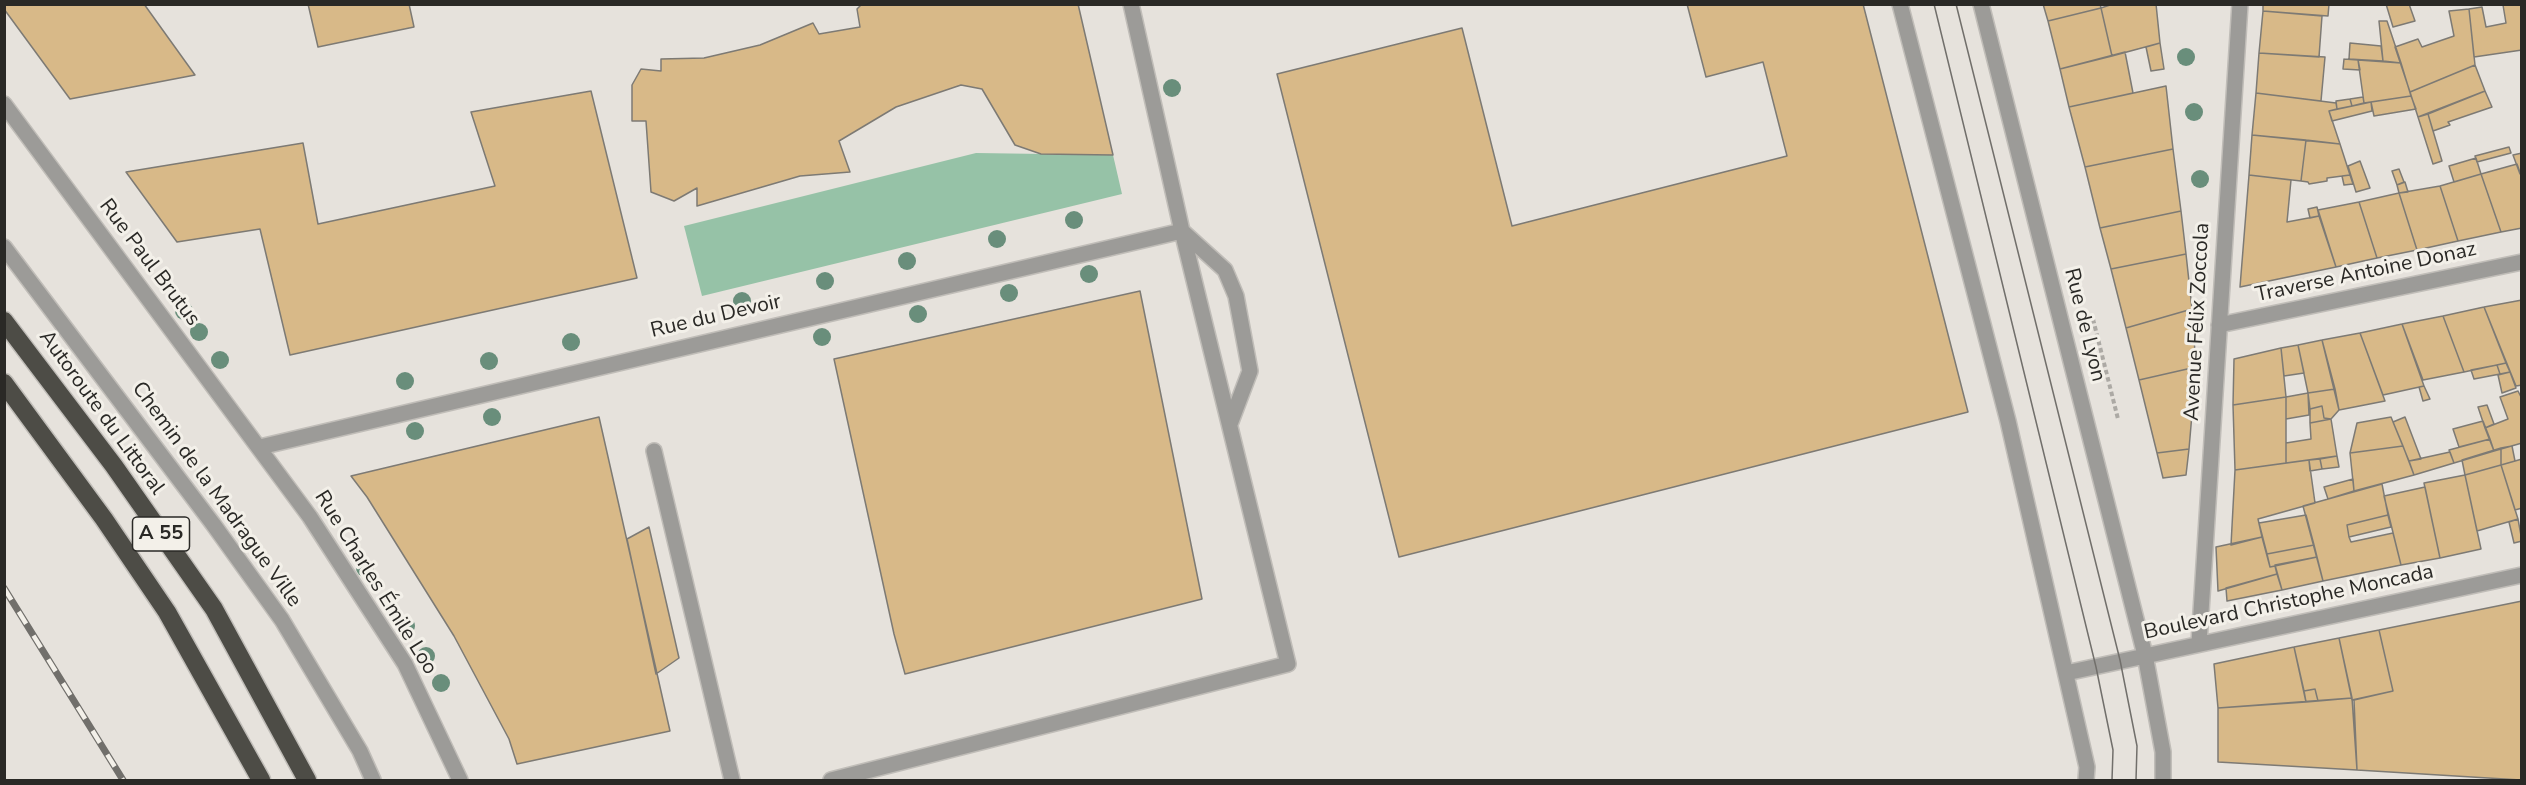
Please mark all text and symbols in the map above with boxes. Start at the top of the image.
street label: Rue Paul Brutus [93,195,205,331]
street label: Avenue Félix Zoccola [2180,222,2216,422]
street label: Traverse Antoine Donaz [2253,237,2479,309]
street label: Rue de Lyon [2058,266,2110,384]
street label: Rue du Devoir [648,290,784,344]
street label: Autoroute du Littoral [33,326,169,500]
street label: Chemin de la Madrague Ville [126,377,306,613]
street label: Rue Charles Émile Loo [308,486,442,680]
road number: A 55 [132,517,190,551]
street label: Boulevard Christophe Moncada [2142,560,2436,646]

